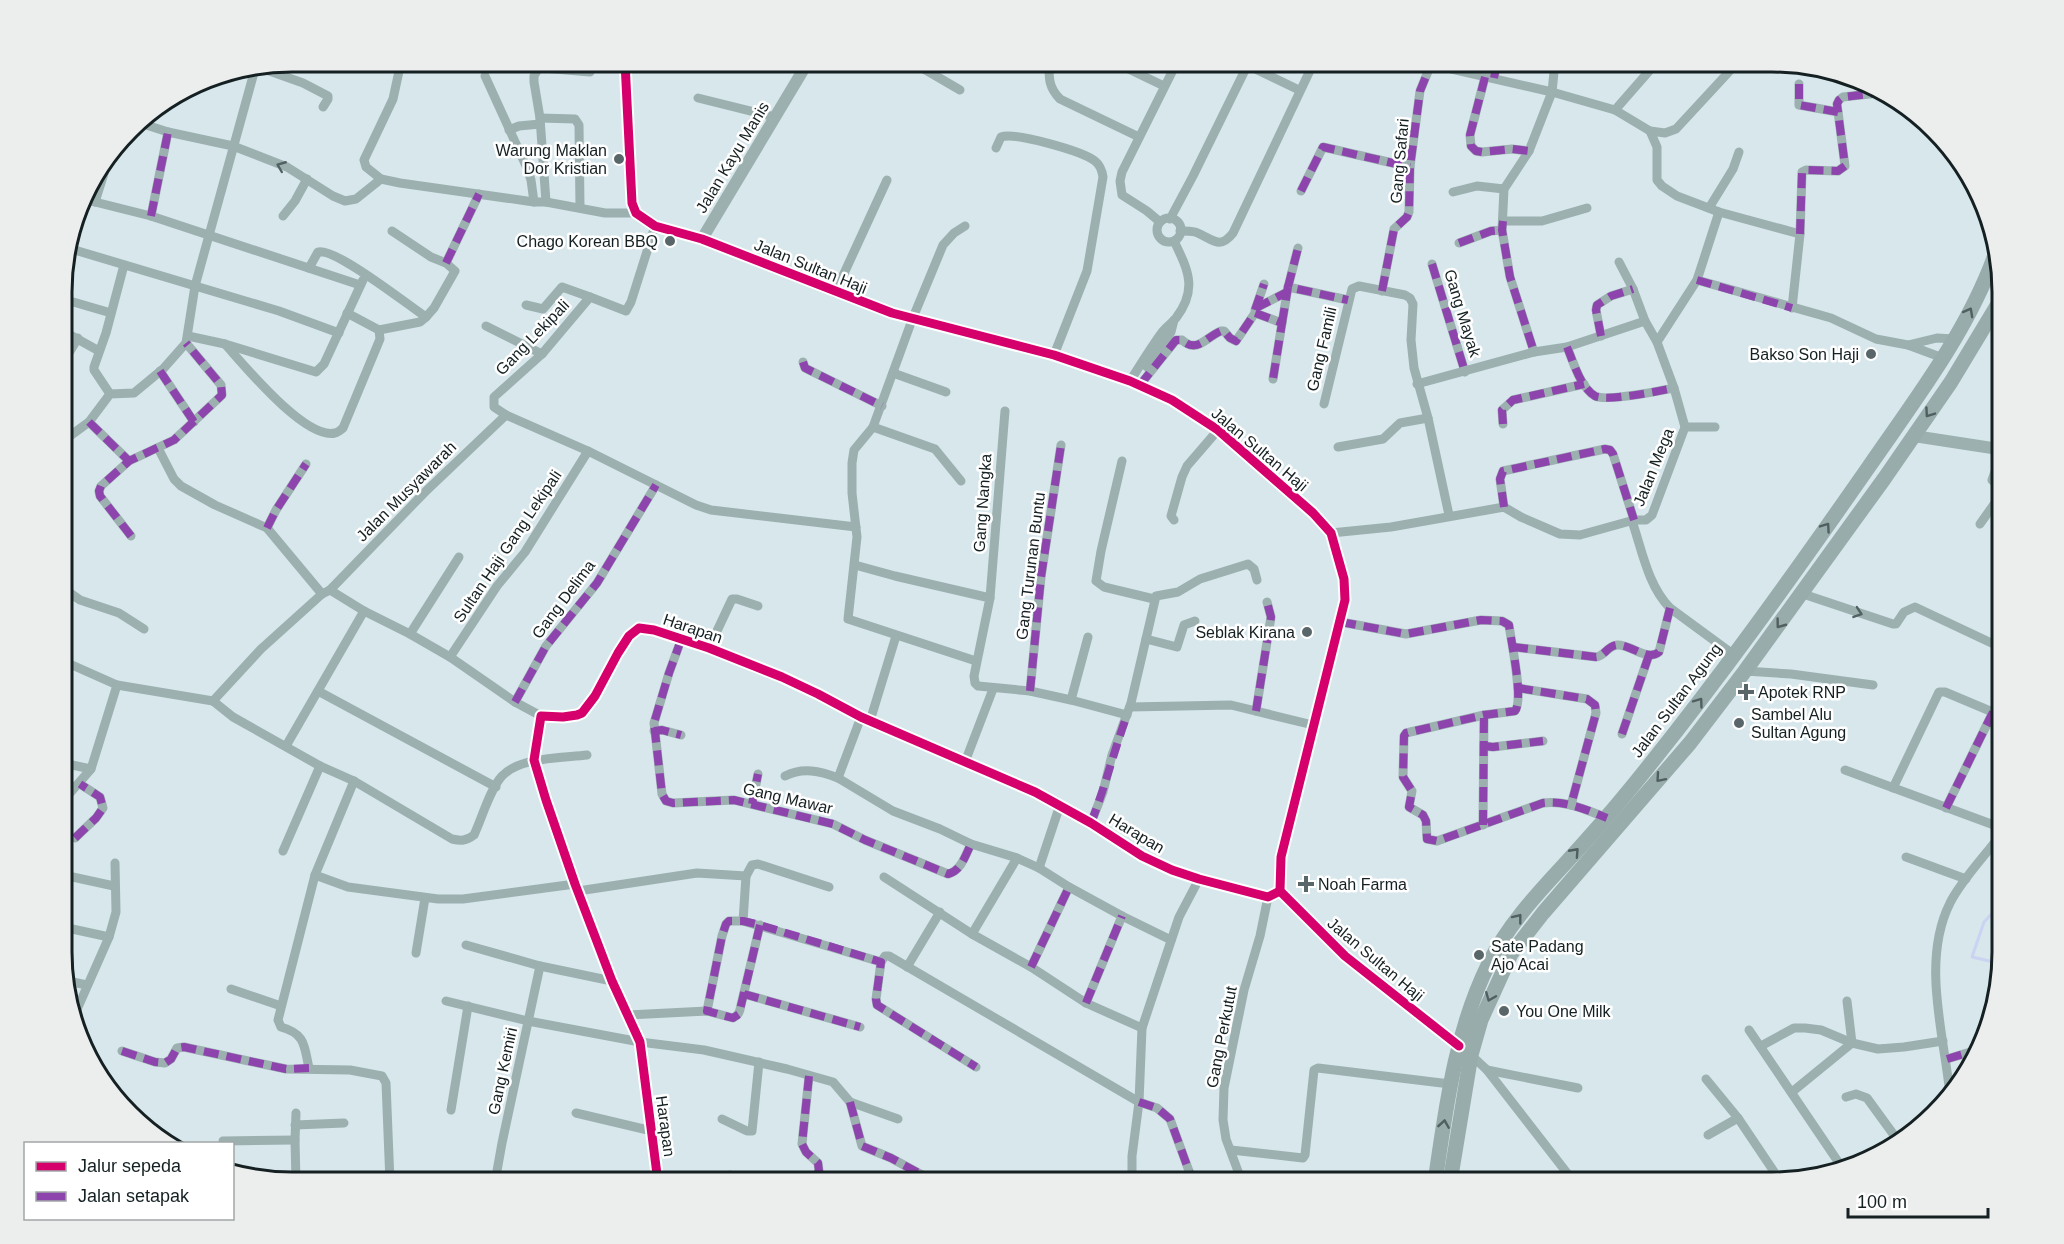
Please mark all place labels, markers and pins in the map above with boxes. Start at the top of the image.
place label: Warung Maklan Dor Kristian [496,142,607,177]
marker: Warung Maklan Dor Kristian [612,152,626,166]
place label: Chago Korean BBQ [517,233,658,250]
marker: Chago Korean BBQ [663,234,677,248]
place label: Bakso Son Haji [1750,346,1859,363]
marker: Bakso Son Haji [1864,347,1878,361]
place label: Seblak Kirana [1195,624,1295,641]
marker: Seblak Kirana [1300,625,1314,639]
place label: Apotek RNP [1758,684,1846,701]
marker: Apotek RNP [1739,685,1753,699]
place label: Sambel Alu Sultan Agung [1751,706,1846,741]
marker: Sambel Alu Sultan Agung [1732,716,1746,730]
place label: Noah Farma [1318,876,1407,893]
marker: Noah Farma [1299,877,1313,891]
place label: Sate Padang Ajo Acai [1491,938,1584,973]
marker: Sate Padang Ajo Acai [1472,948,1486,962]
place label: You One Milk [1516,1003,1612,1020]
marker: You One Milk [1497,1004,1511,1018]

